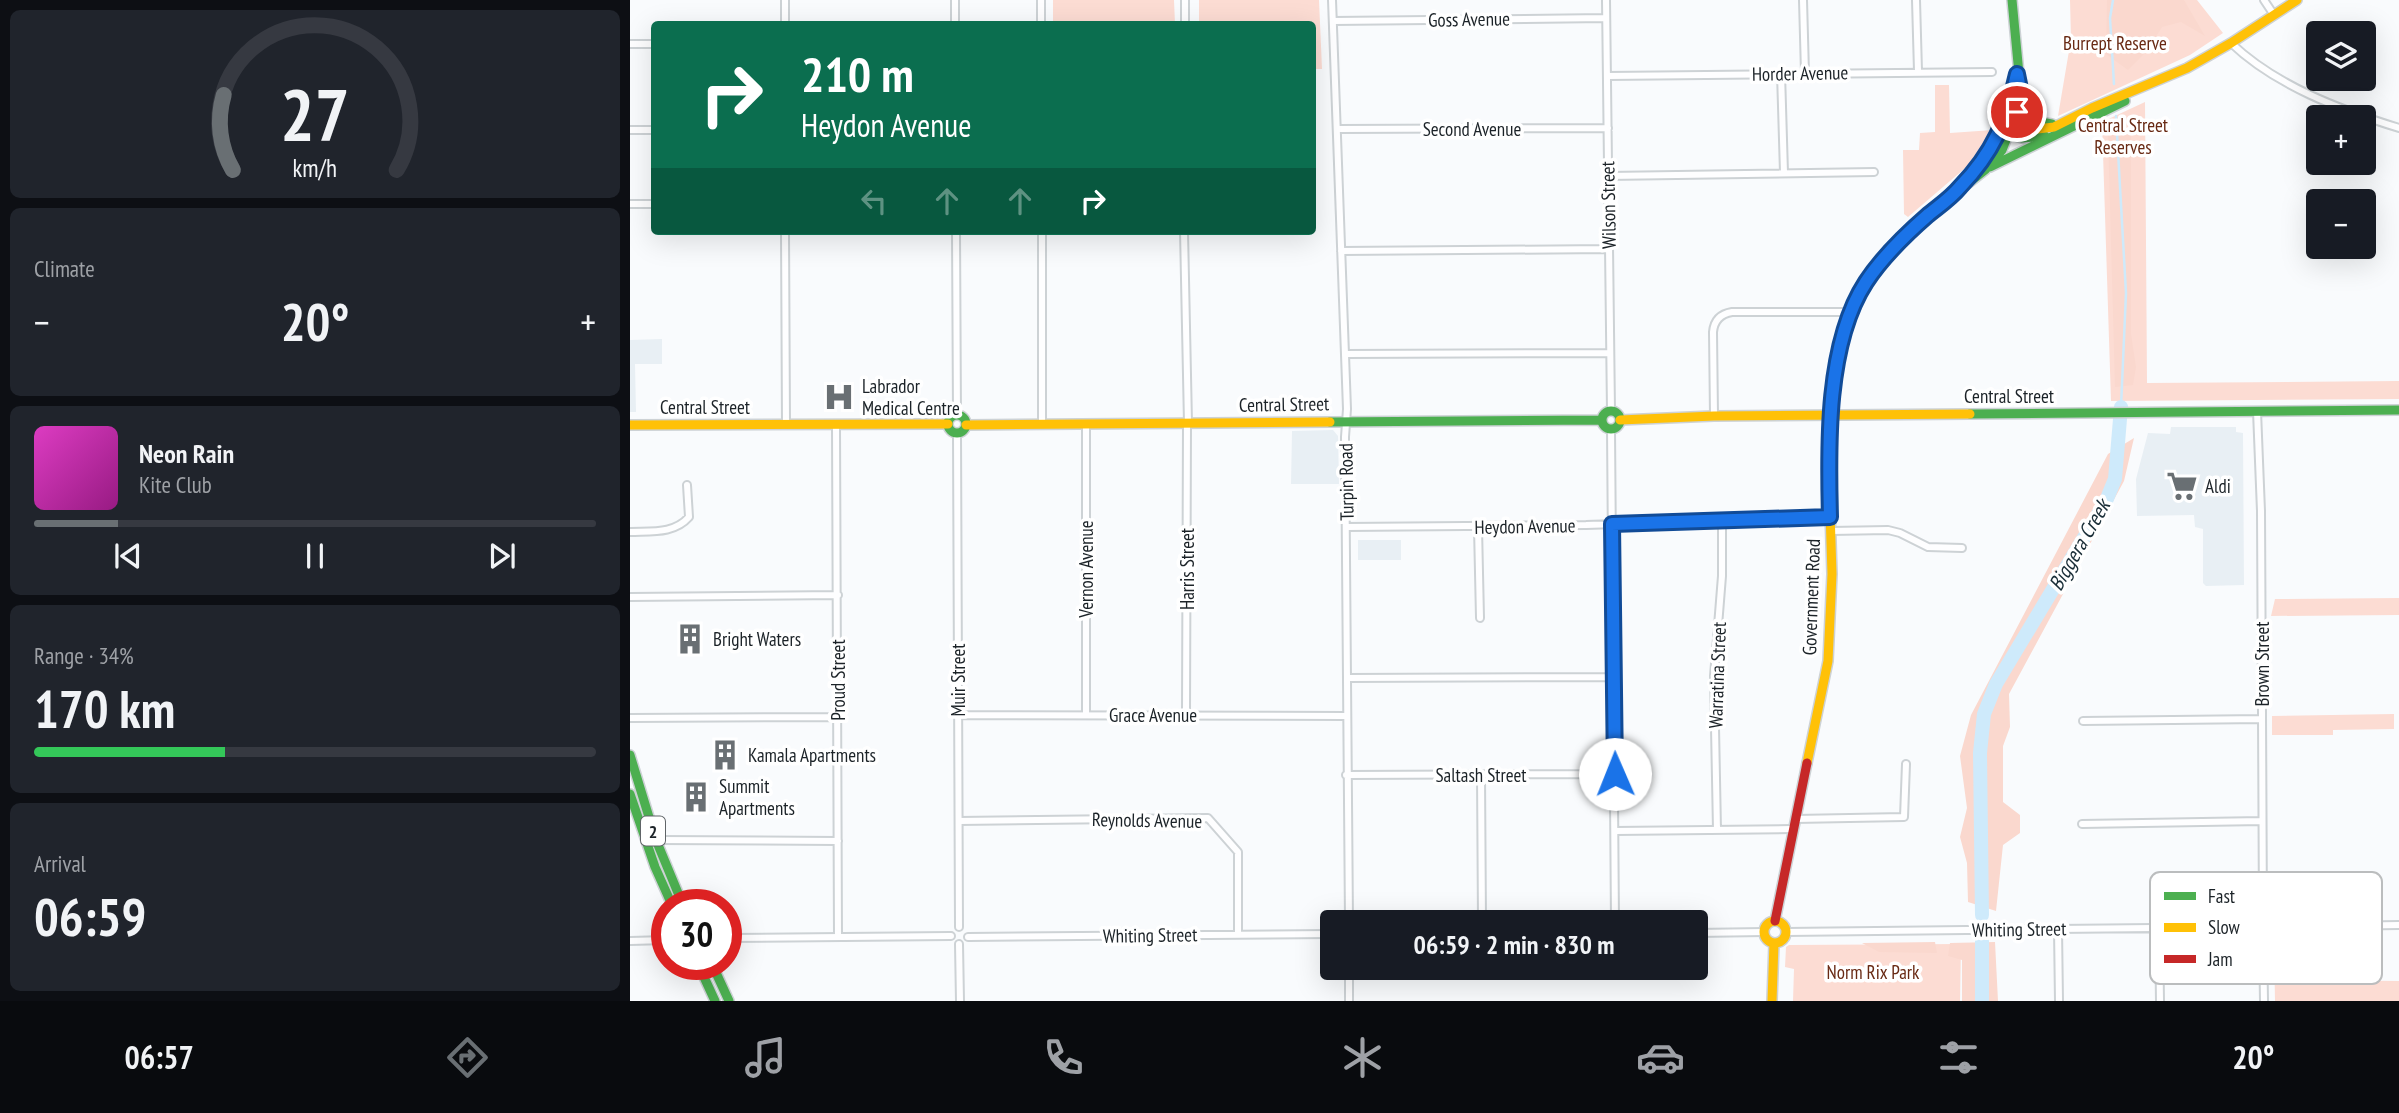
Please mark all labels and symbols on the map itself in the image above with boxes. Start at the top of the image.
street label: Goss Avenue [1428,6,1510,32]
park label: Burrept Reserve [2063,31,2167,55]
street label: Horder Avenue [1752,60,1849,86]
pin [1987,82,2047,142]
park label: Central Street Reserves [2078,113,2169,159]
street label: Second Avenue [1423,117,1521,141]
street label: Wilson Street [1595,160,1621,249]
place label: Labrador Medical Centre [862,374,960,420]
hospital icon: Labrador Medical Centre [822,380,856,414]
street label: Central Street [1964,384,2055,408]
street label: Central Street [1239,391,1330,417]
street label: Central Street [660,395,751,419]
street label: Turpin Road [1333,443,1359,521]
supermarket icon: Aldi [2165,469,2199,503]
place label: Aldi [2205,474,2231,498]
water label: Biggera Creek [2042,492,2117,595]
street label: Heydon Avenue [1474,513,1576,539]
street label: Vernon Avenue [1074,520,1098,619]
street label: Harris Street [1175,527,1199,610]
street label: Government Road [1797,538,1825,656]
street label: Warratina Street [1703,621,1731,729]
street label: Brown Street [2250,621,2274,707]
building icon: Bright Waters [673,622,707,656]
place label: Bright Waters [713,627,801,651]
street label: Proud Street [826,639,850,721]
street label: Muir Street [946,643,970,717]
street label: Grace Avenue [1109,703,1197,727]
position arrow [1578,737,1652,811]
building icon: Kamala Apartments [708,738,742,772]
place label: Kamala Apartments [748,743,876,767]
street label: Saltash Street [1435,763,1527,787]
place label: Summit Apartments [719,774,795,820]
building icon: Summit Apartments [679,780,713,814]
street label: Reynolds Avenue [1092,807,1202,833]
road number: 2 [641,816,665,846]
legend [2150,872,2382,984]
text: Fast [2208,884,2236,908]
speed limit sign: 30 [651,889,742,980]
text: Slow [2208,915,2241,939]
street label: Whiting Street [1972,916,2067,942]
street label: Whiting Street [1103,922,1198,948]
text: Jam [2207,947,2233,971]
park label: Norm Rix Park [1827,960,1920,984]

